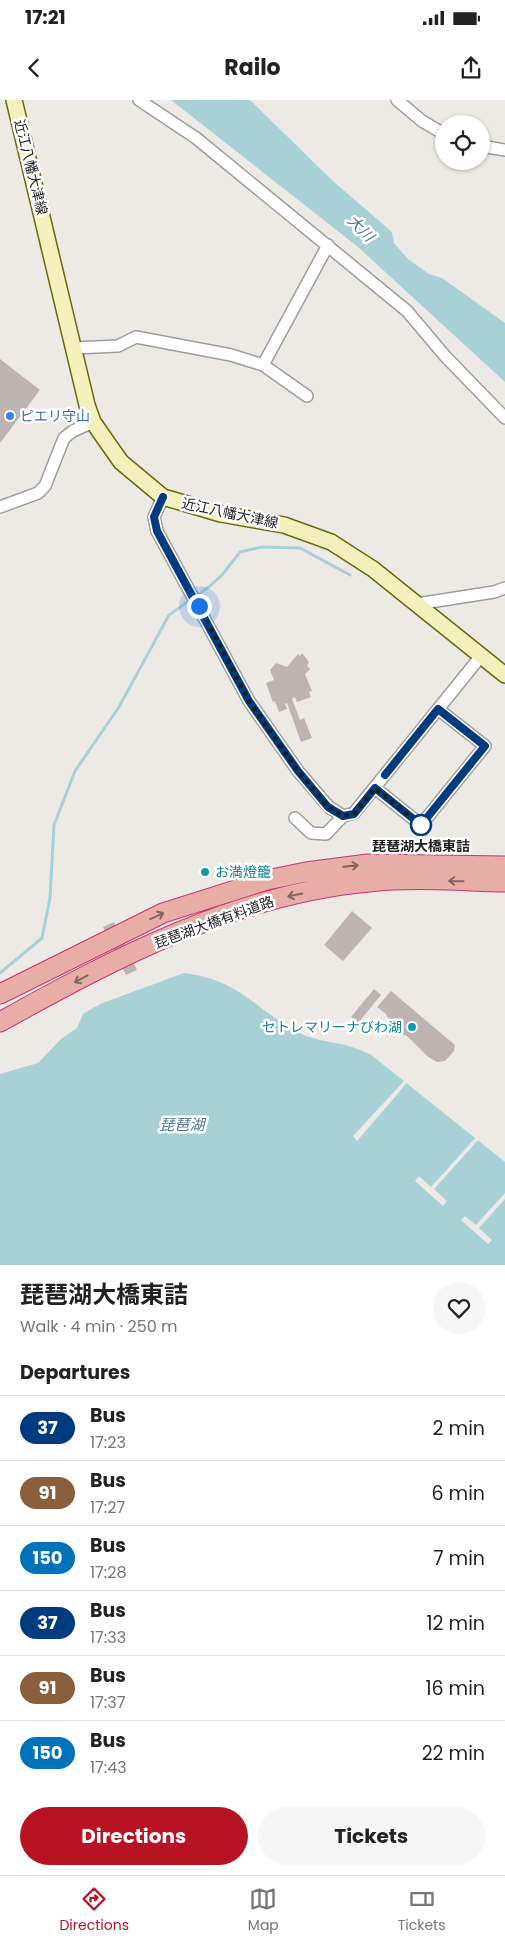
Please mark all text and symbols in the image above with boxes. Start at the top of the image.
text: 17:21 [25,4,66,31]
text: Railo [224,52,281,83]
icon: back [20,54,48,82]
icon: share [457,54,485,82]
map controls [435,115,490,170]
button: locate [435,115,490,170]
street label: 近江八幡大津線 [9,117,53,217]
water label: 大川 [343,210,380,247]
place label: ピエリ守山 [20,406,90,426]
marker: ピエリ守山 [4,410,16,422]
street label: 近江八幡大津線 [180,493,280,533]
your location [187,594,212,619]
marker: 琵琶湖大橋東詰 [410,814,432,836]
place label: 琵琶湖大橋東詰 [372,836,470,856]
one-way arrow [343,861,359,871]
place label: お満燈籠 [215,862,271,882]
marker: お満燈籠 [199,866,211,878]
one-way arrow [449,876,465,886]
one-way arrow [287,890,303,900]
street label: 琵琶湖大橋有料道路 [151,891,277,953]
one-way arrow [149,910,164,920]
one-way arrow [74,974,89,984]
place label: セトレマリーナびわ湖 [262,1017,402,1037]
marker: セトレマリーナびわ湖 [406,1021,418,1033]
water label: 琵琶湖 [159,1114,206,1135]
text: 琵琶湖大橋東詰 [20,1278,188,1311]
button: heart [433,1282,485,1334]
text: Walk · 4 min · 250 m [20,1315,178,1338]
text: Departures [20,1359,130,1386]
text: Bus [90,1402,126,1429]
text: 37 [37,1415,58,1440]
text: 2 min [433,1415,485,1442]
text: 17:23 [90,1431,126,1454]
text: Bus [90,1467,126,1494]
text: 91 [39,1480,56,1505]
text: 6 min [431,1480,485,1507]
text: 17:27 [90,1496,125,1519]
text: Bus [90,1532,126,1559]
text: 150 [32,1545,63,1570]
text: 7 min [433,1545,485,1572]
text: 17:28 [90,1561,127,1584]
text: Bus [90,1597,126,1624]
text: 37 [37,1610,58,1635]
text: 12 min [427,1610,485,1637]
text: 17:33 [90,1626,126,1649]
text: Bus [90,1662,126,1689]
text: 91 [39,1675,56,1700]
text: 16 min [425,1675,485,1702]
text: 17:37 [90,1691,125,1714]
text: Bus [90,1727,126,1754]
text: 150 [32,1740,63,1765]
text: 22 min [422,1740,485,1767]
text: 17:43 [90,1756,127,1779]
button: Directions [20,1807,248,1865]
button: Tickets [258,1807,485,1865]
tab: Directions [59,1885,129,1936]
tab: Map [248,1885,279,1936]
tab: Tickets [398,1885,446,1936]

